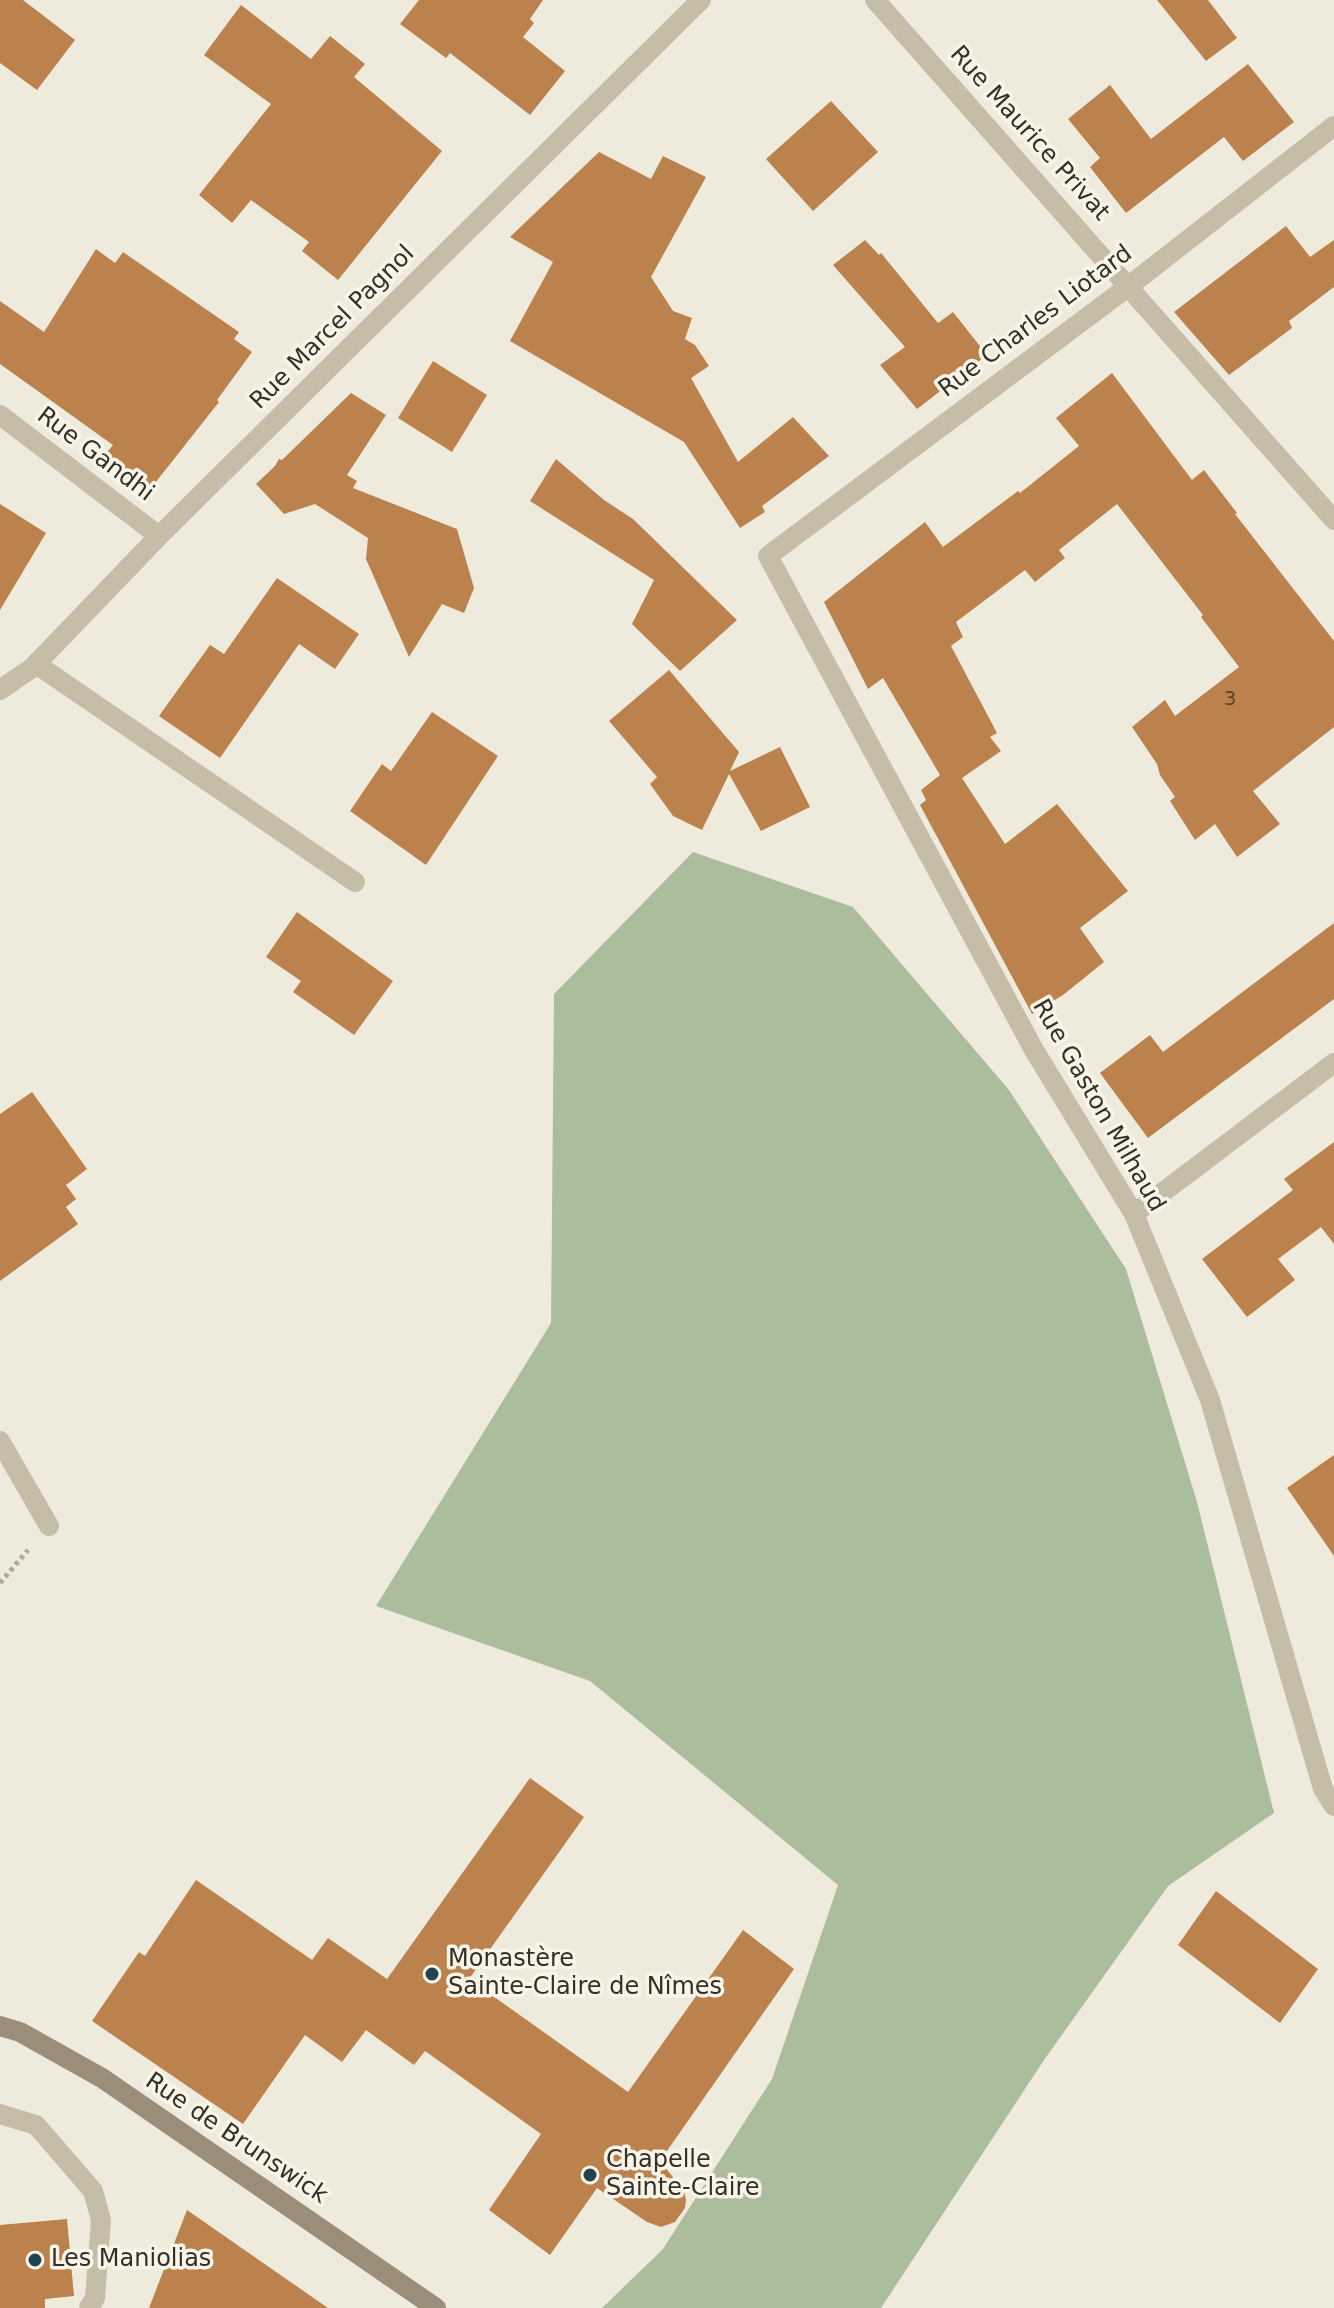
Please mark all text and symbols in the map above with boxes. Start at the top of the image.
street label: Rue Maurice Privat [943,41,1115,227]
street label: Rue Marcel Pagnol [245,240,421,416]
street label: Rue Charles Liotard [934,240,1138,404]
street label: Rue Gandhi [31,402,159,508]
house number: 3 [1224,688,1236,712]
street label: Rue Gaston Milhaud [1025,995,1171,1217]
place label: Monastère Sainte-Claire de Nîmes [448,1946,722,2002]
marker: Monastère Sainte-Claire de Nîmes [423,1965,441,1983]
street label: Rue de Brunswick [139,2067,333,2211]
place label: Chapelle Sainte-Claire [606,2147,760,2203]
marker: Chapelle Sainte-Claire [581,2166,599,2184]
place label: Les Maniolias [51,2246,211,2274]
marker: Les Maniolias [26,2251,44,2269]

